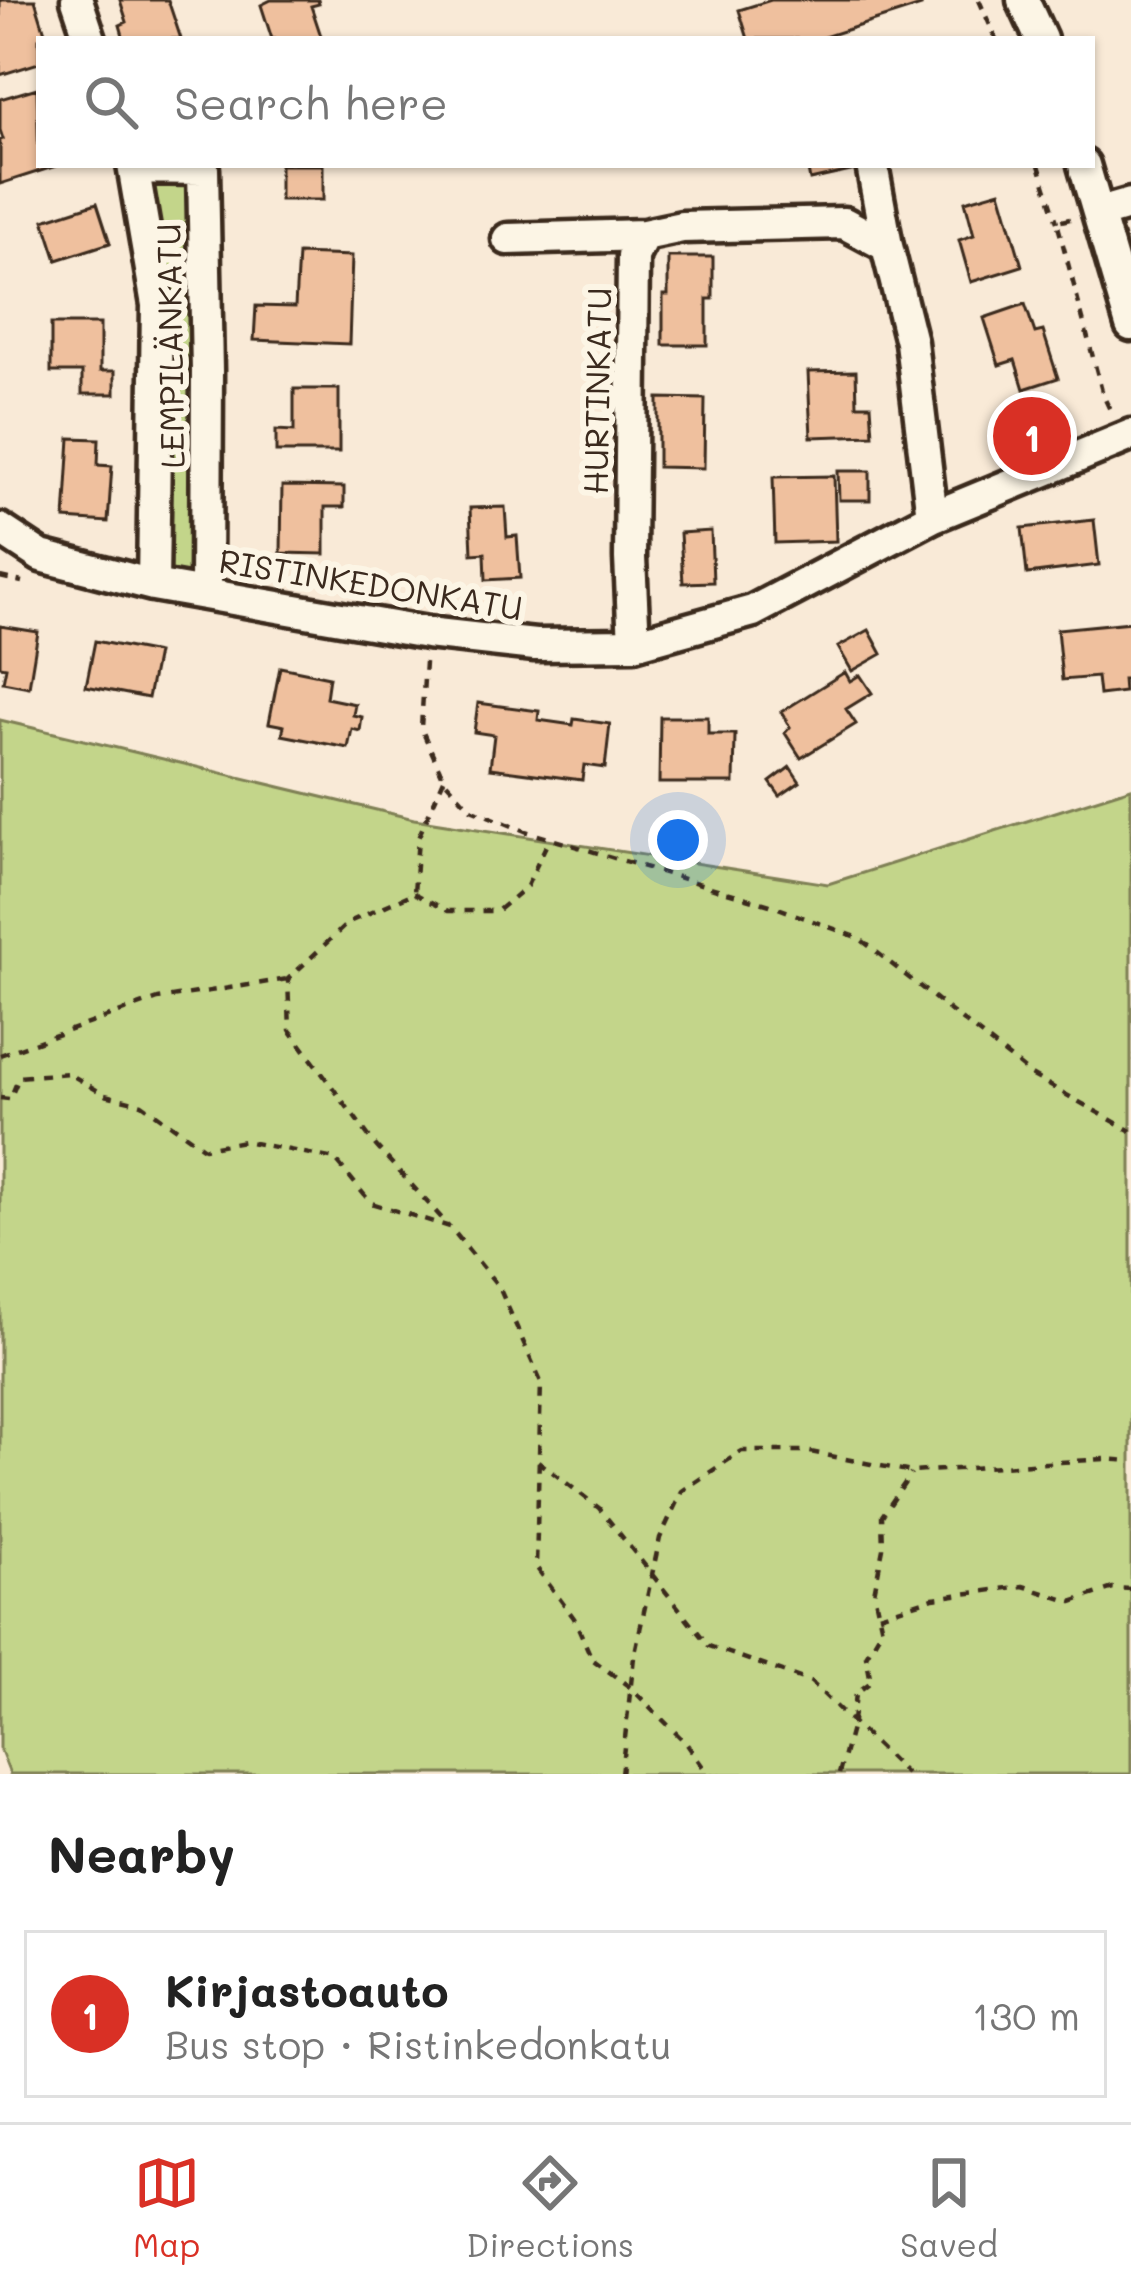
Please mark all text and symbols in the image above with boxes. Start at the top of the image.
search box [36,36,1095,168]
icon: search [78,69,144,135]
text: Search here [174,73,448,131]
street label: LEMPILÄNKATU [145,223,193,469]
street label: HURTINKATU [573,287,619,495]
pin: 1 [993,391,1071,481]
street label: RISTINKEDONKATU [216,538,526,628]
your location [648,810,708,870]
text: Nearby [48,1819,235,1886]
text: Kirjastoauto [165,1960,448,2018]
text: 1 [81,1989,99,2040]
text: 130 m [972,1989,1080,2040]
text: Bus stop · Ristinkedonkatu [165,2018,672,2069]
tab: Map [133,2150,200,2265]
tab: Directions [466,2150,634,2265]
tab: Saved [900,2150,998,2265]

